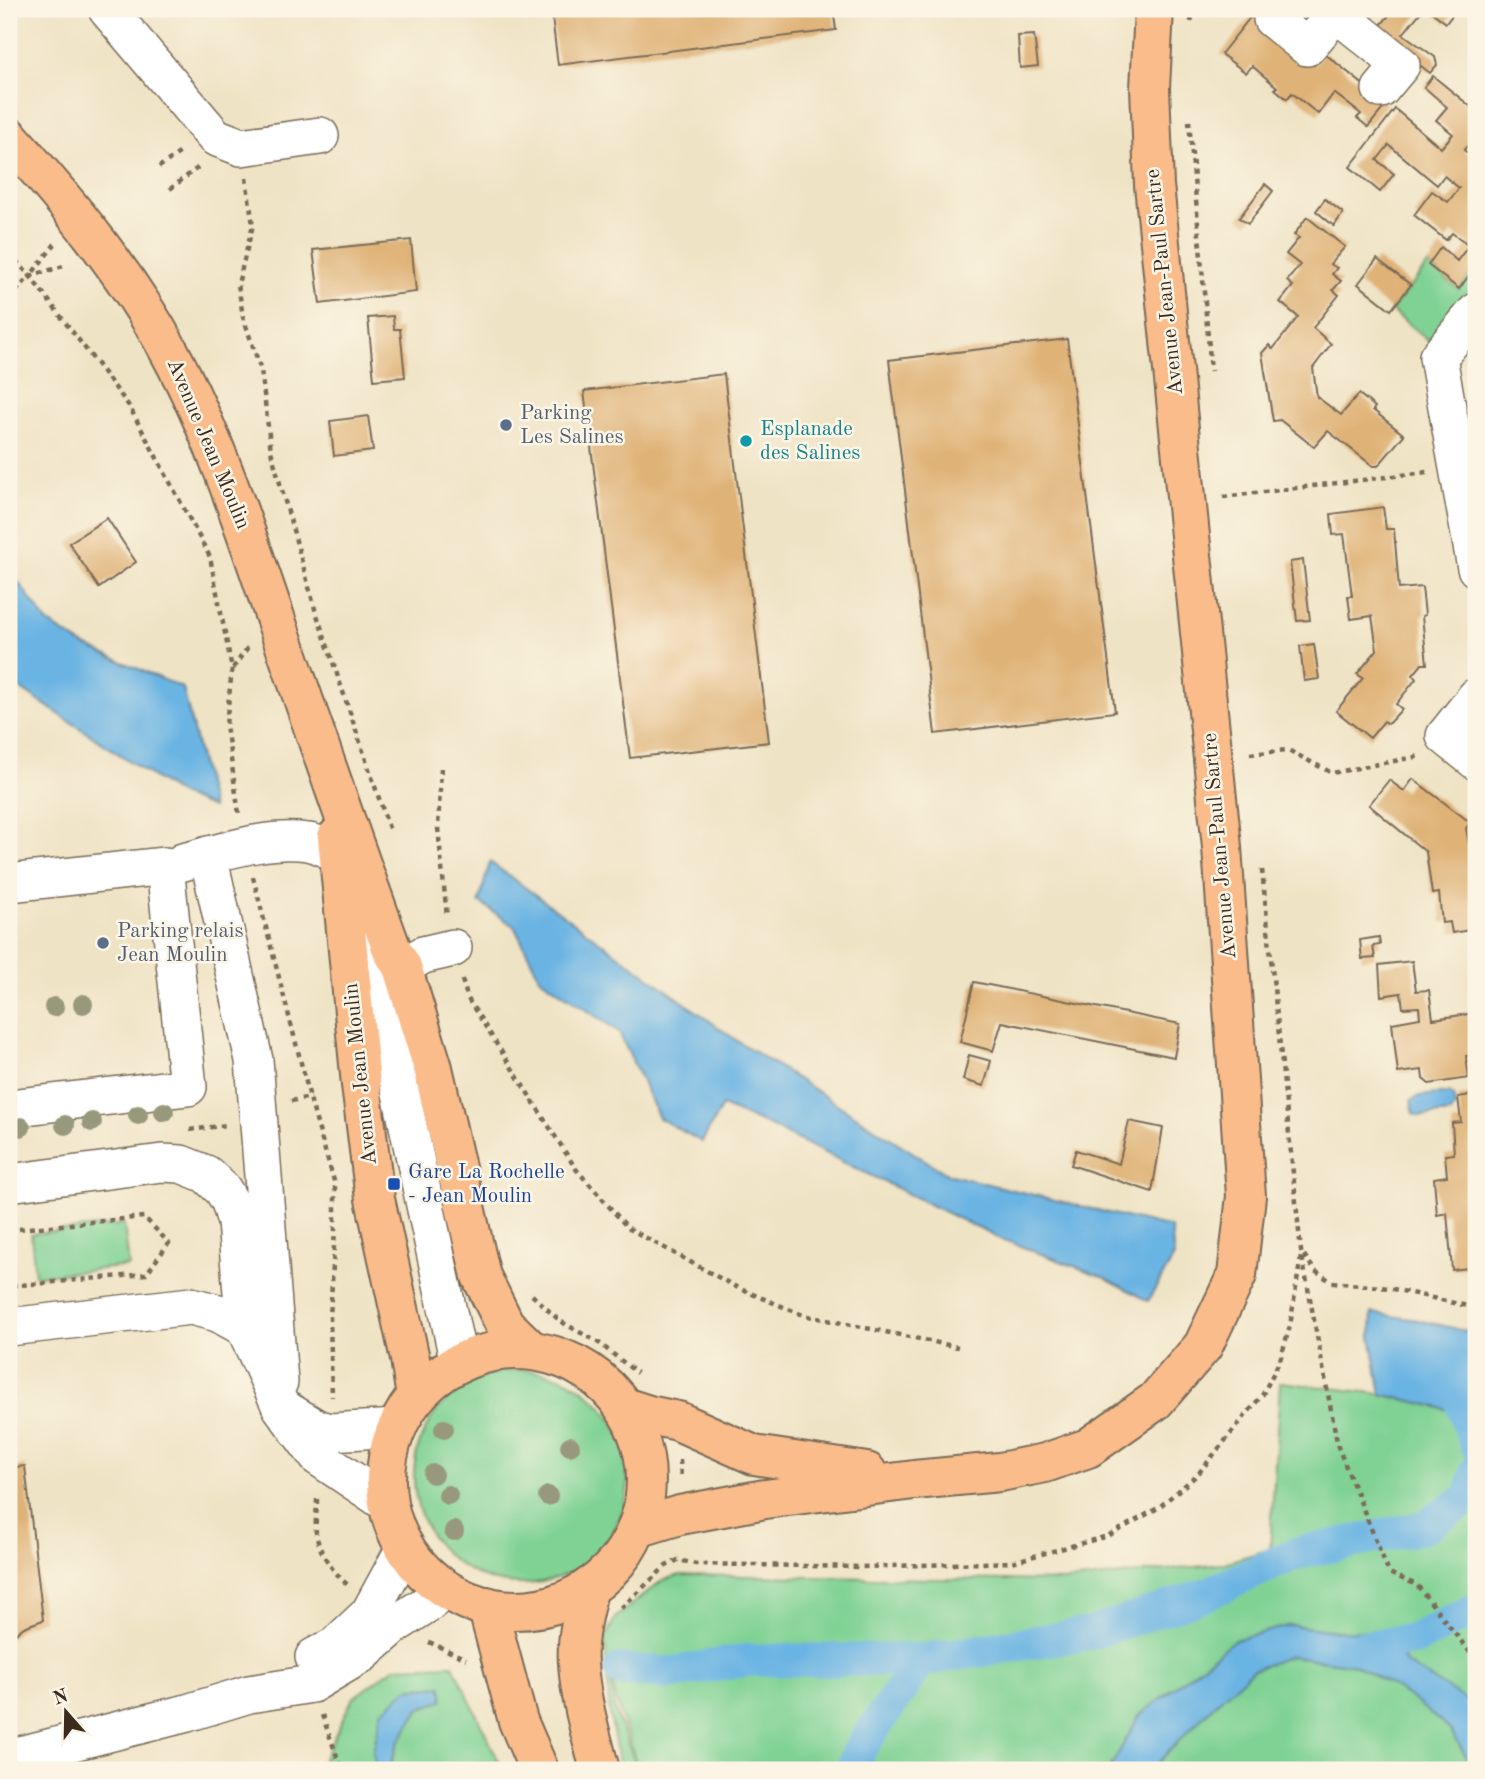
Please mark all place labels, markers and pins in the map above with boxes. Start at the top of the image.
place label: Parking Les Salines [520,403,624,448]
marker: Parking Les Salines [498,417,514,433]
place label: Esplanade des Salines [760,419,860,464]
marker: Esplanade des Salines [738,433,754,449]
place label: Parking relais Jean Moulin [117,921,244,966]
marker: Parking relais Jean Moulin [95,935,111,951]
place label: Gare La Rochelle - Jean Moulin [408,1162,565,1207]
marker: Gare La Rochelle - Jean Moulin [386,1176,402,1192]

